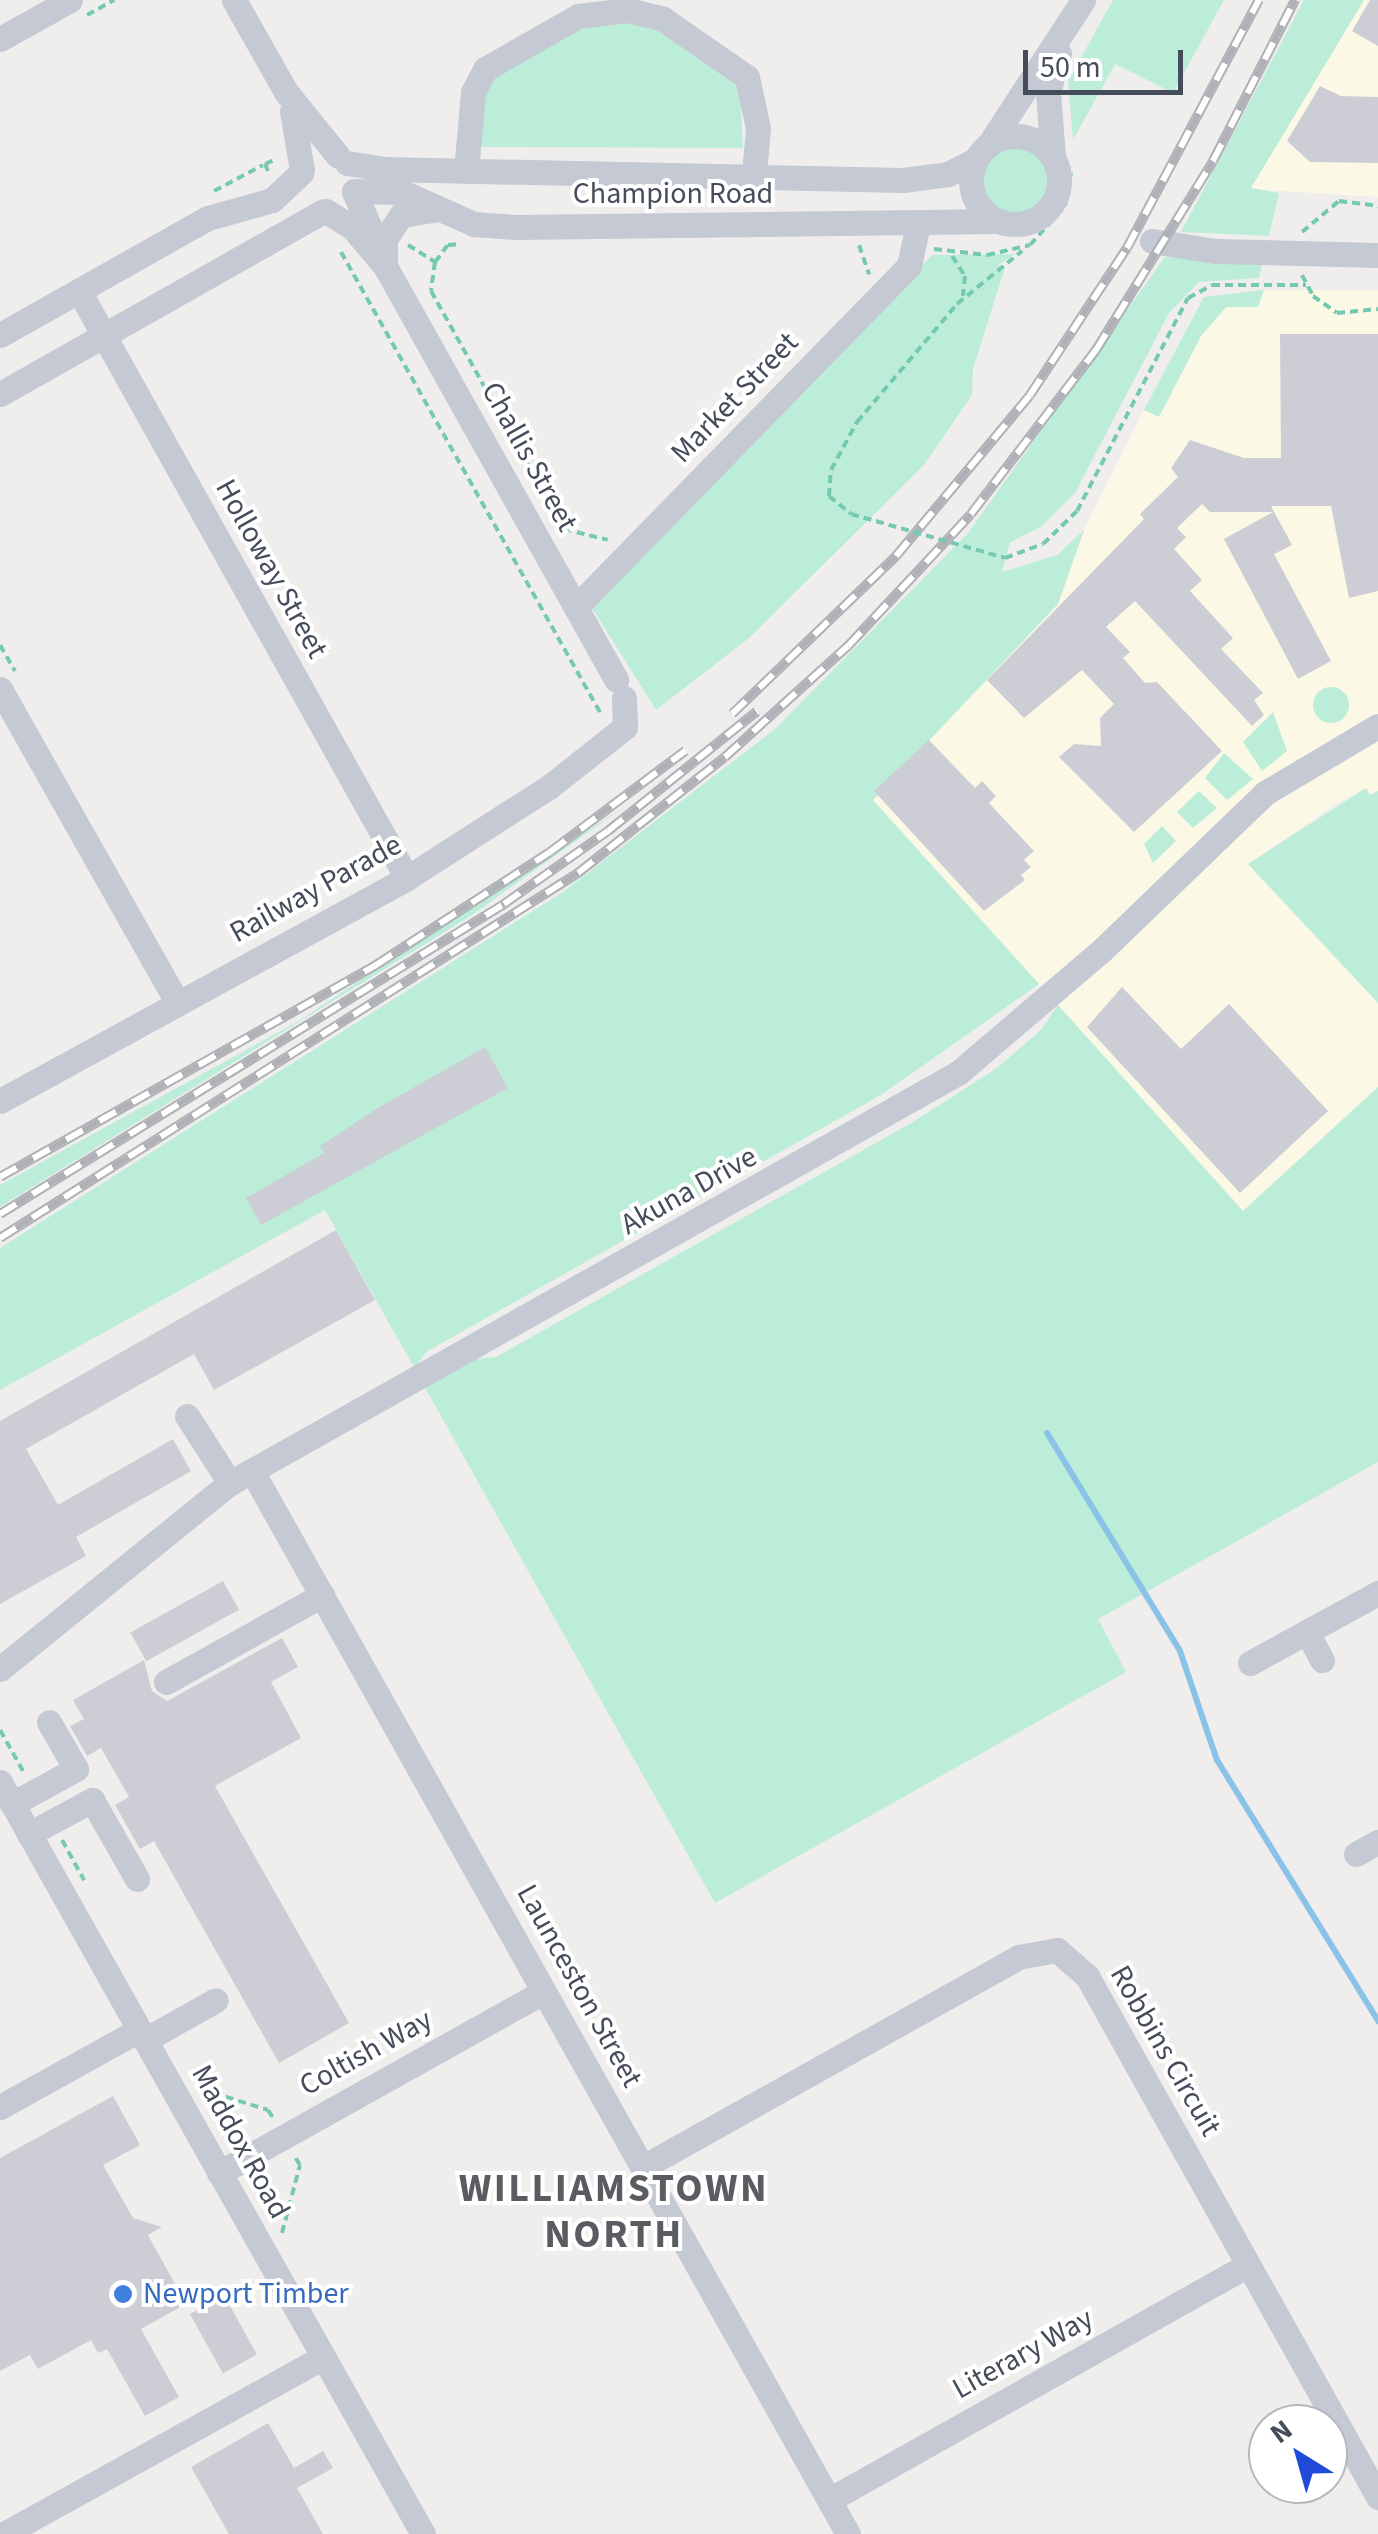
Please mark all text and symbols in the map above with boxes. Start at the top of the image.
scale bar [1028,30,1188,92]
text: 50 m [1040,46,1101,89]
street label: Champion Road [573,176,773,212]
street label: Market Street [664,325,806,471]
street label: Challis Street [473,376,585,538]
street label: Holloway Street [207,473,335,665]
street label: Railway Parade [224,827,408,951]
street label: Akuna Drive [615,1139,763,1243]
street label: Launceston Street [509,1878,649,2094]
street label: Robbins Circuit [1102,1959,1228,2143]
street label: Coltish Way [294,2002,438,2104]
street label: Maddox Road [183,2059,297,2225]
district label: WILLIAMSTOWN NORTH [459,2165,769,2259]
place label: Newport Timber [143,2276,349,2312]
marker: Newport Timber [112,2283,134,2305]
street label: Literary Way [947,2301,1099,2407]
north arrow [1248,2404,1348,2504]
text: N [1262,2410,1301,2453]

